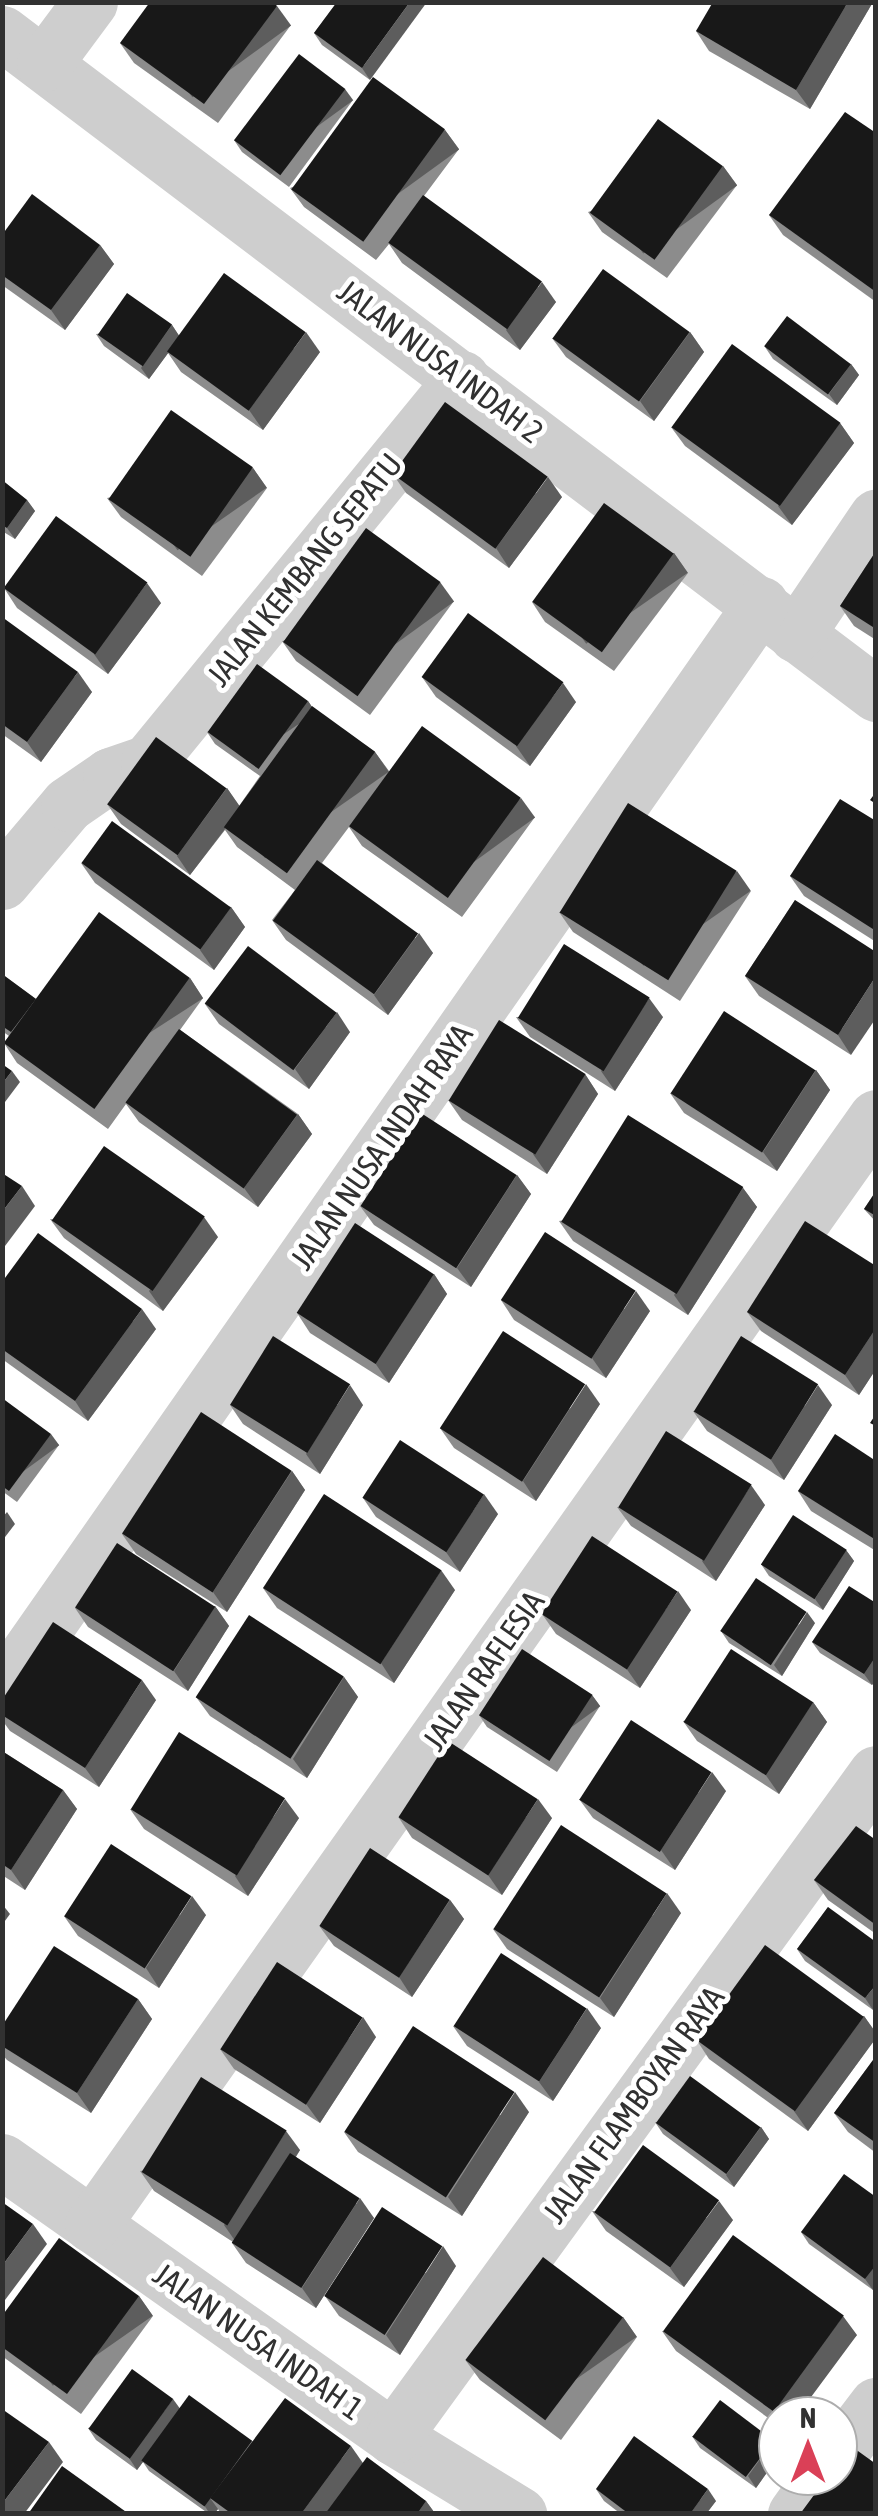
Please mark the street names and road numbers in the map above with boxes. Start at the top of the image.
street label: JALAN NUSA INDAH 2 [330,272,550,452]
street label: JALAN KEMBANG SEPATU [199,446,411,694]
street label: JALAN NUSA INDAH RAYA [283,1017,481,1277]
street label: JALAN RAFLESIA [415,1584,553,1758]
street label: JALAN FLAMBOYAN RAYA [535,1979,733,2231]
street label: JALAN NUSA INDAH 1 [146,2255,370,2429]

